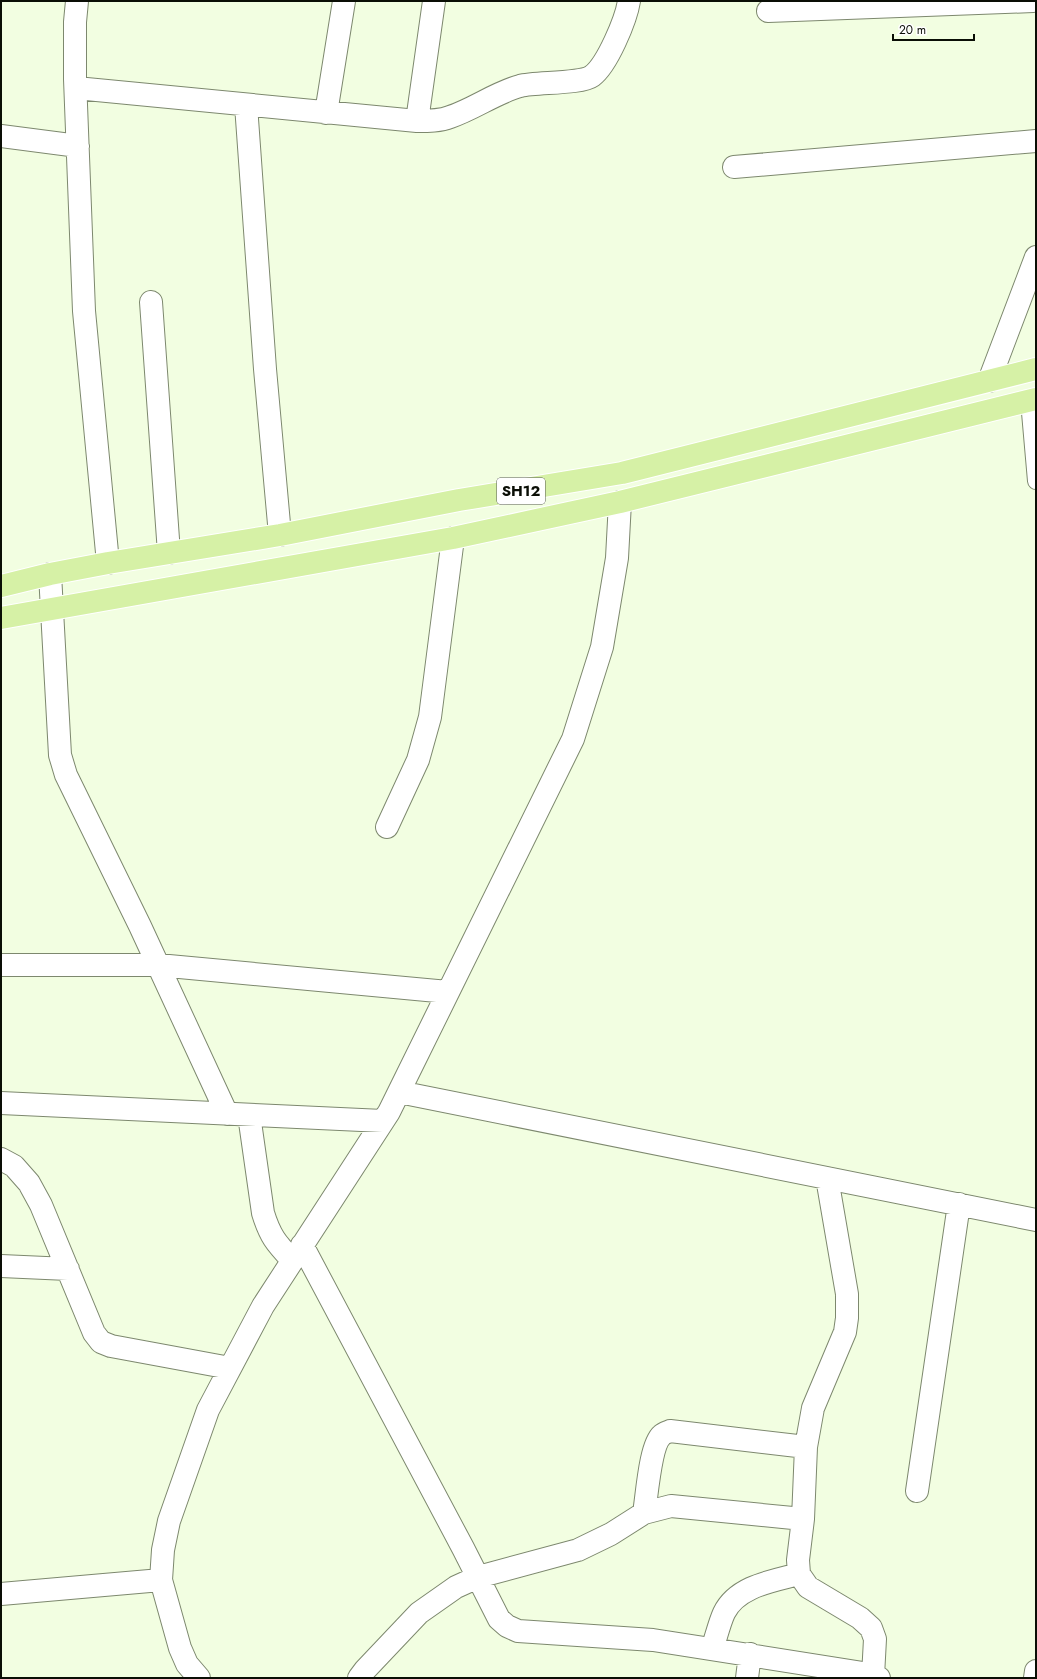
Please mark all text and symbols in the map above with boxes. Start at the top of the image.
scale bar [893,16,974,42]
text: 20 m [899,21,926,39]
road number: SH12 [497,478,545,504]

